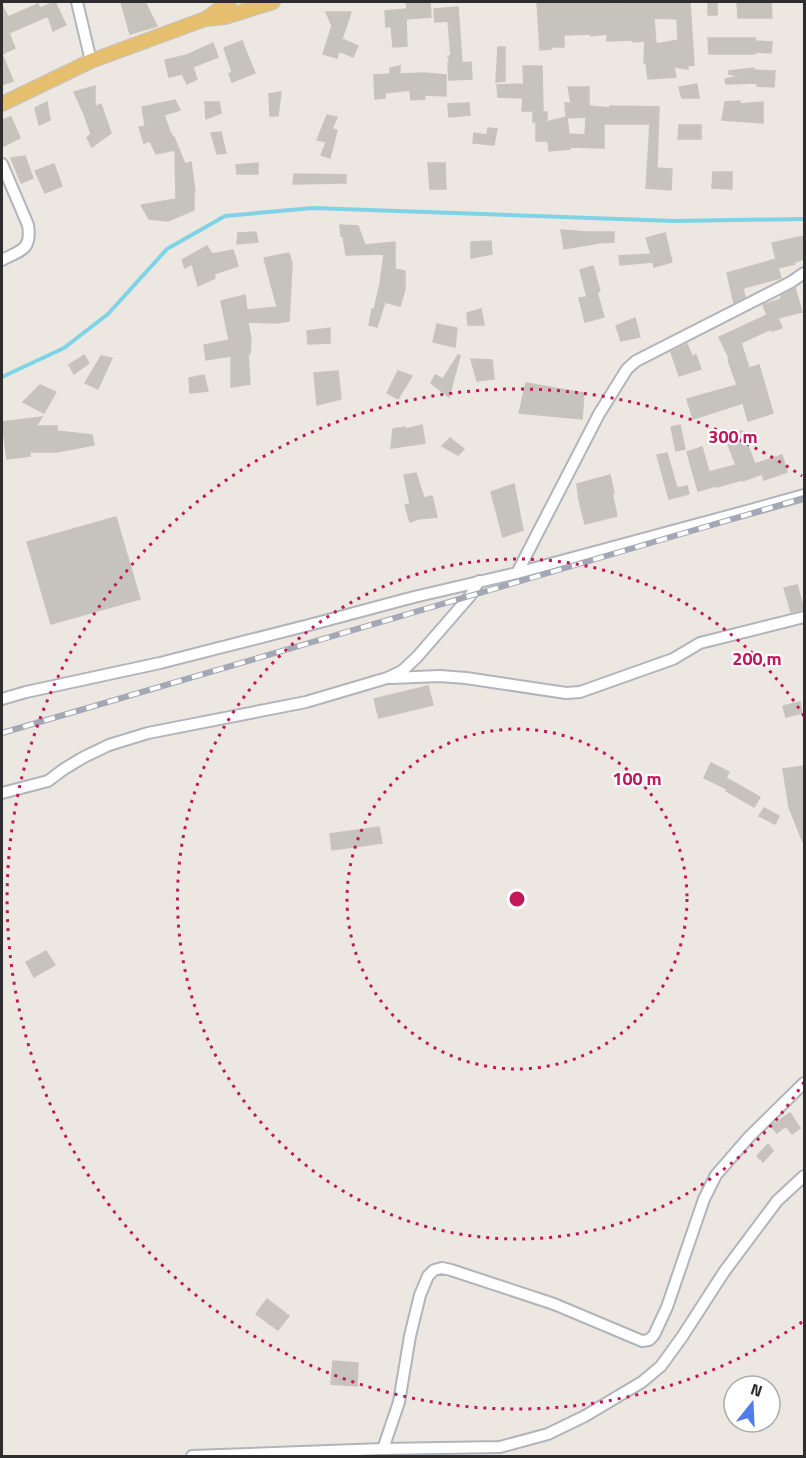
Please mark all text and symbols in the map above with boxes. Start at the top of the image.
text: 300 m [708,423,758,450]
text: 200 m [732,645,782,672]
text: 100 m [612,765,662,792]
centre of rings [507,889,527,909]
north arrow [722,1374,782,1434]
text: N [748,1377,766,1403]

